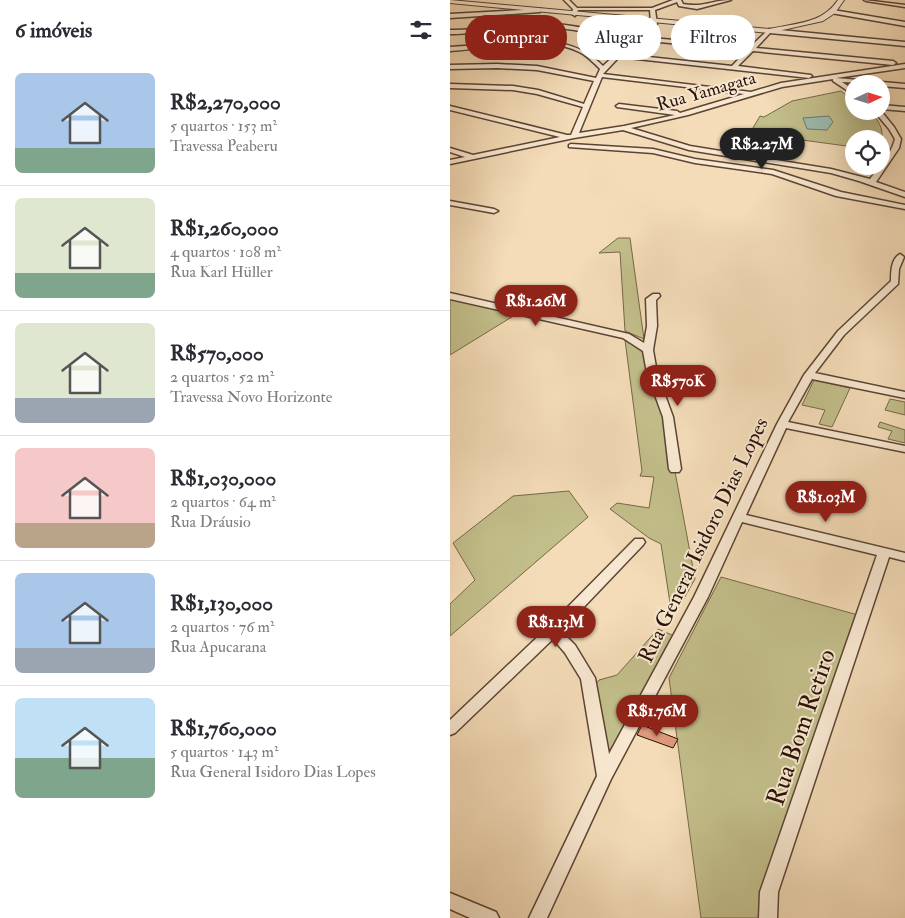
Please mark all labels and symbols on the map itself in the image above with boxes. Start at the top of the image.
street label: Rua Yamagata [654,66,759,117]
north arrow [845,75,890,120]
pin: R$2.27M [716,128,808,170]
pin: R$1.26M [490,284,582,327]
pin: R$570K [637,364,719,407]
street label: Rua General Isidoro Dias Lopes [632,413,775,667]
pin: R$1.03M [780,480,872,523]
pin: R$1.13M [510,606,602,648]
street label: Rua Bom Retiro [760,645,843,810]
pin: R$1.76M [611,694,703,737]

